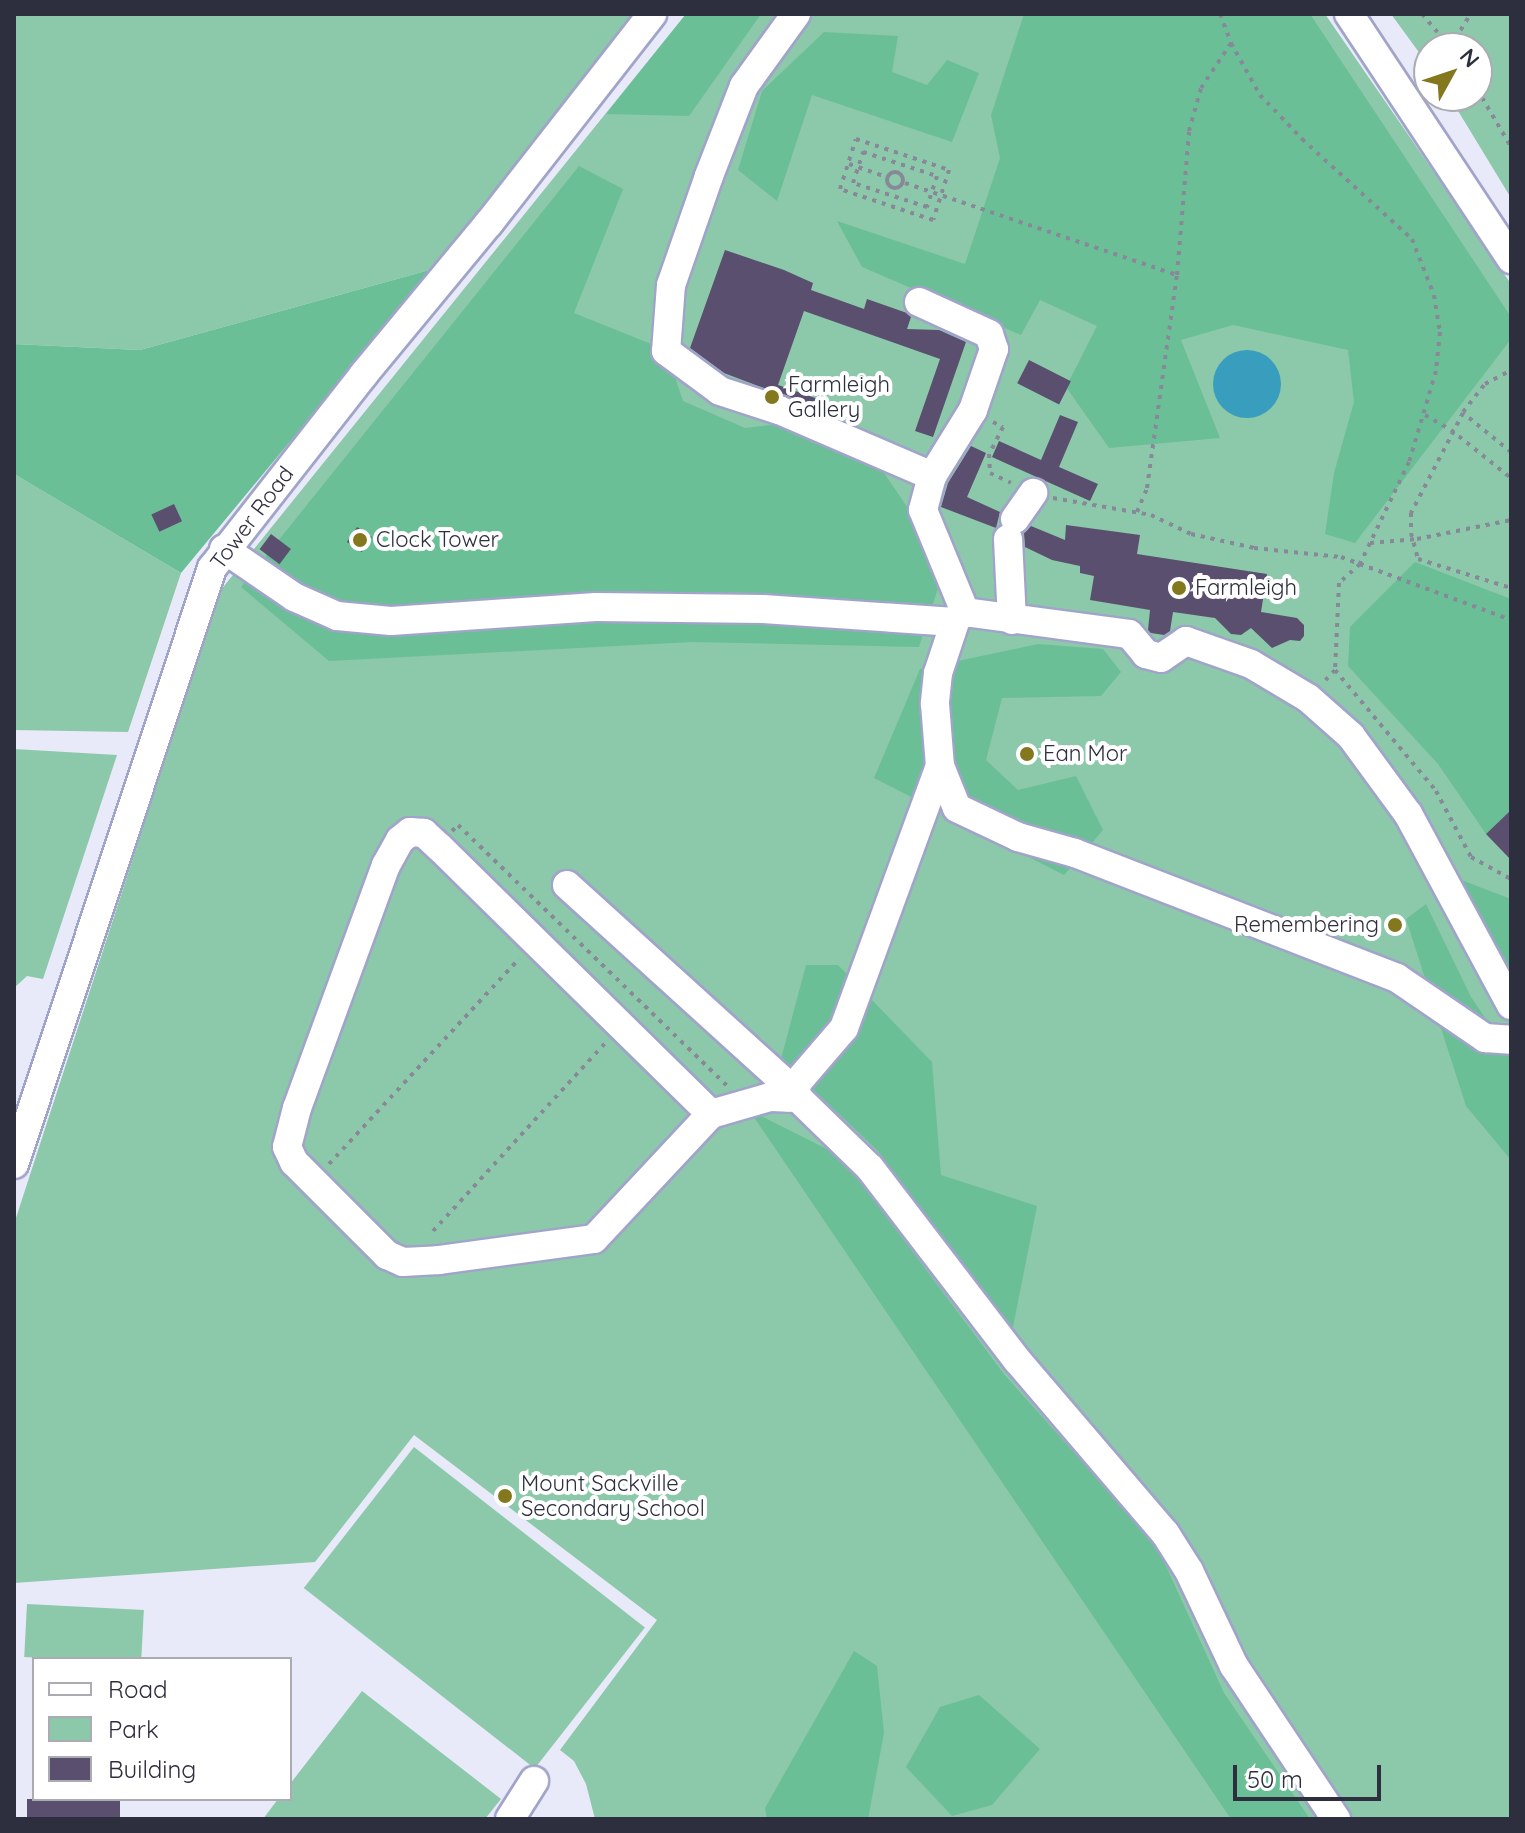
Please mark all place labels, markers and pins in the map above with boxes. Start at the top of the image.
place label: Farmleigh Gallery [788,371,890,422]
marker: Farmleigh Gallery [763,388,781,406]
place label: Clock Tower [376,527,499,553]
marker: Clock Tower [351,531,369,549]
place label: Farmleigh [1195,575,1297,601]
marker: Farmleigh [1170,579,1188,597]
place label: Ean Mor [1043,741,1128,767]
marker: Ean Mor [1018,745,1036,763]
place label: Remembering [1234,912,1379,938]
marker: Remembering [1386,916,1404,934]
place label: Mount Sackville Secondary School [521,1470,705,1522]
marker: Mount Sackville Secondary School [496,1487,514,1505]

